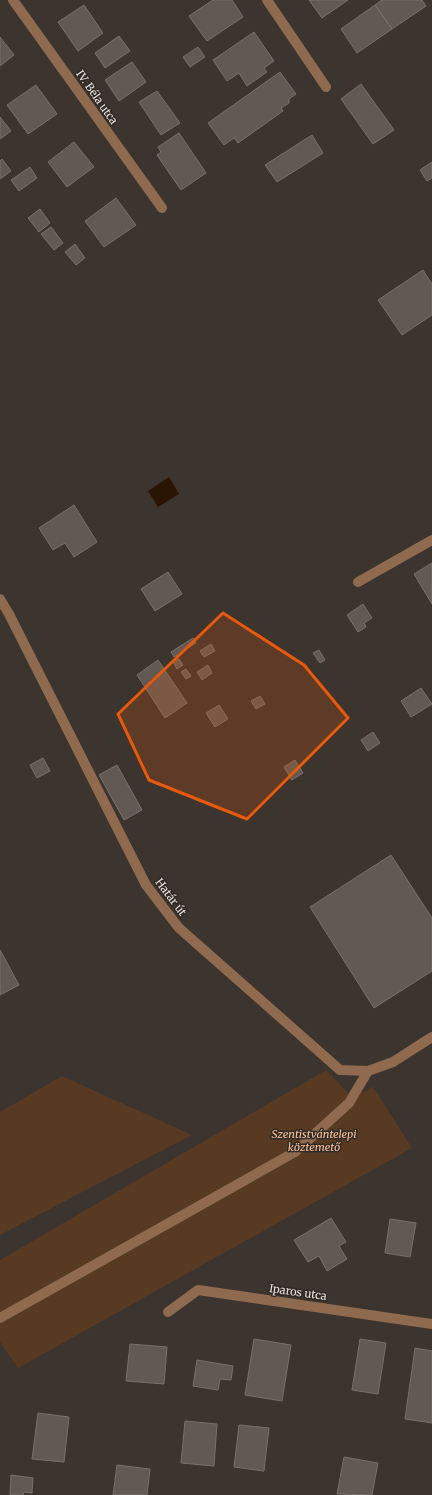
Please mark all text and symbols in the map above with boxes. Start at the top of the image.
street label: IV. Béla utca [73,67,121,127]
street label: Határ út [152,875,190,919]
park label: Szentistvántelepi köztemető [272,1127,356,1154]
street label: Iparos utca [268,1281,328,1303]

